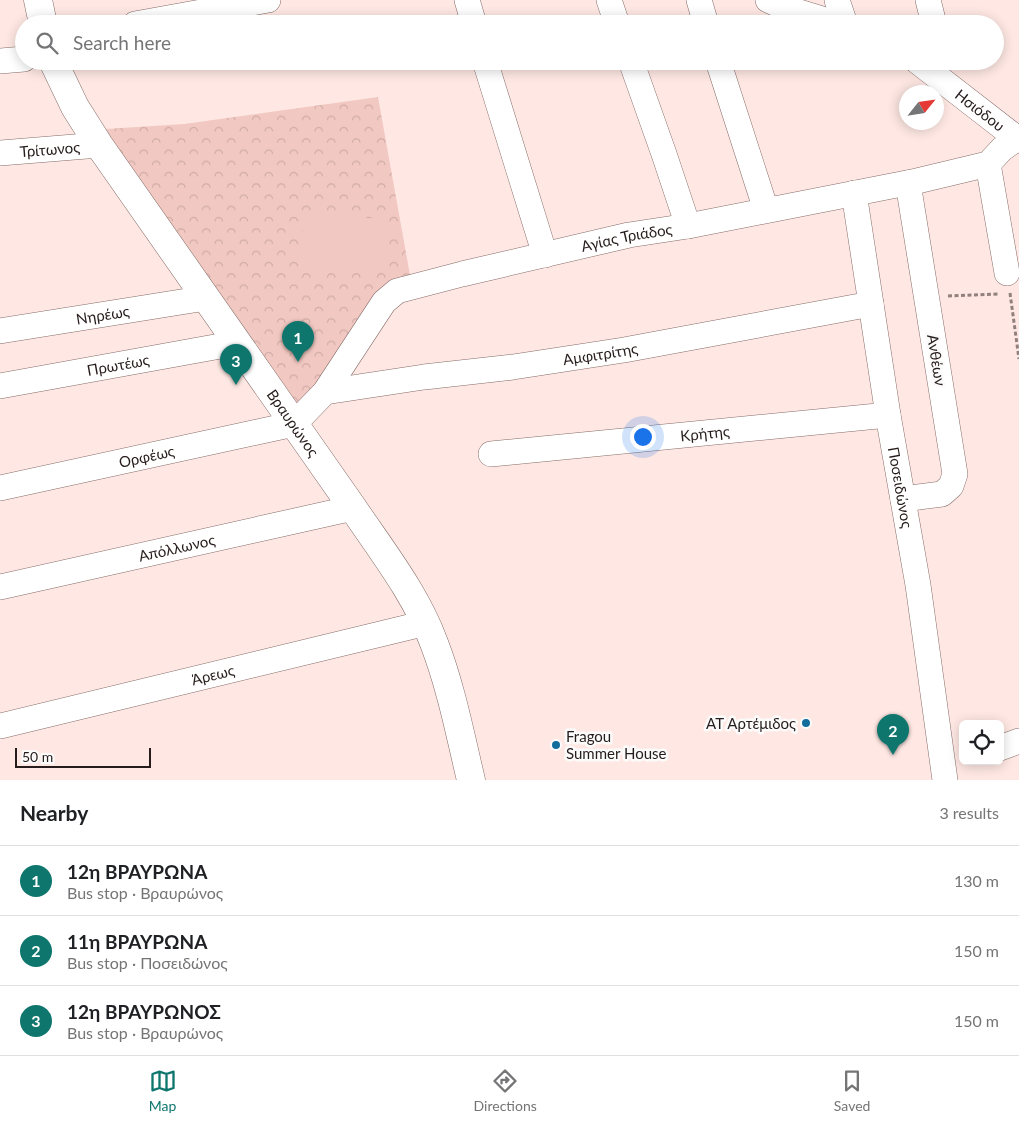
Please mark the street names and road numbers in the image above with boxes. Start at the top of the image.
street label: Ησιόδου [952,85,1009,135]
street label: Τρίτωνος [19,138,81,160]
street label: Αγίας Τριάδος [579,220,673,255]
street label: Νηρέως [75,301,131,328]
street label: Ανθέων [924,333,950,387]
street label: Αμφιτρίτης [562,339,639,368]
street label: Πρωτέως [85,350,151,379]
street label: Βραυρώνος [264,386,323,460]
street label: Κρήτης [679,422,731,444]
street label: Ορφέως [117,441,176,471]
street label: Ποσειδώνος [885,445,917,529]
street label: Απόλλωνος [137,530,217,565]
street label: Άρεως [190,661,236,688]

